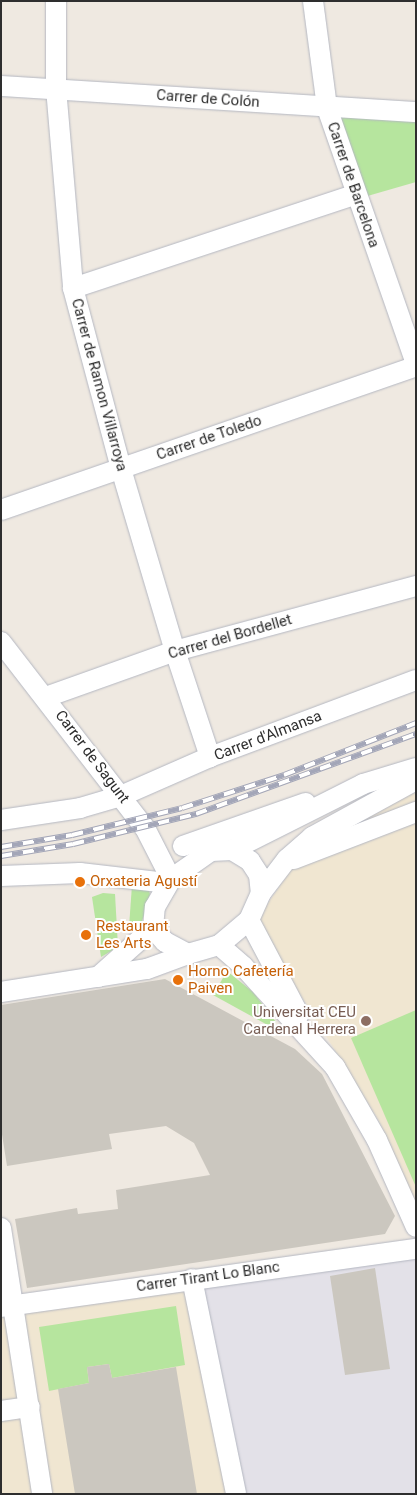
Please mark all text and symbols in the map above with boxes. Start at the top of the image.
street label: Carrer de Colón [156,86,260,112]
street label: Carrer de Barcelona [323,120,383,250]
street label: Carrer de Ramon Villarroya [67,297,131,473]
street label: Carrer de Toledo [154,412,264,464]
street label: Carrer del Bordellet [166,611,294,663]
street label: Carrer de Sagunt [51,707,133,807]
street label: Carrer d'Almansa [212,707,324,765]
place label: Orxateria Agustí [90,873,197,891]
marker: Orxateria Agustí [74,876,86,888]
place label: Restaurant Les Arts [96,917,168,952]
marker: Restaurant Les Arts [80,929,92,941]
place label: Horno Cafetería Paiven [188,962,294,997]
marker: Horno Cafetería Paiven [172,974,184,986]
place label: Universitat CEU Cardenal Herrera [243,1003,356,1038]
marker: Universitat CEU Cardenal Herrera [360,1015,372,1027]
street label: Carrer Tirant Lo Blanc [135,1258,281,1296]

